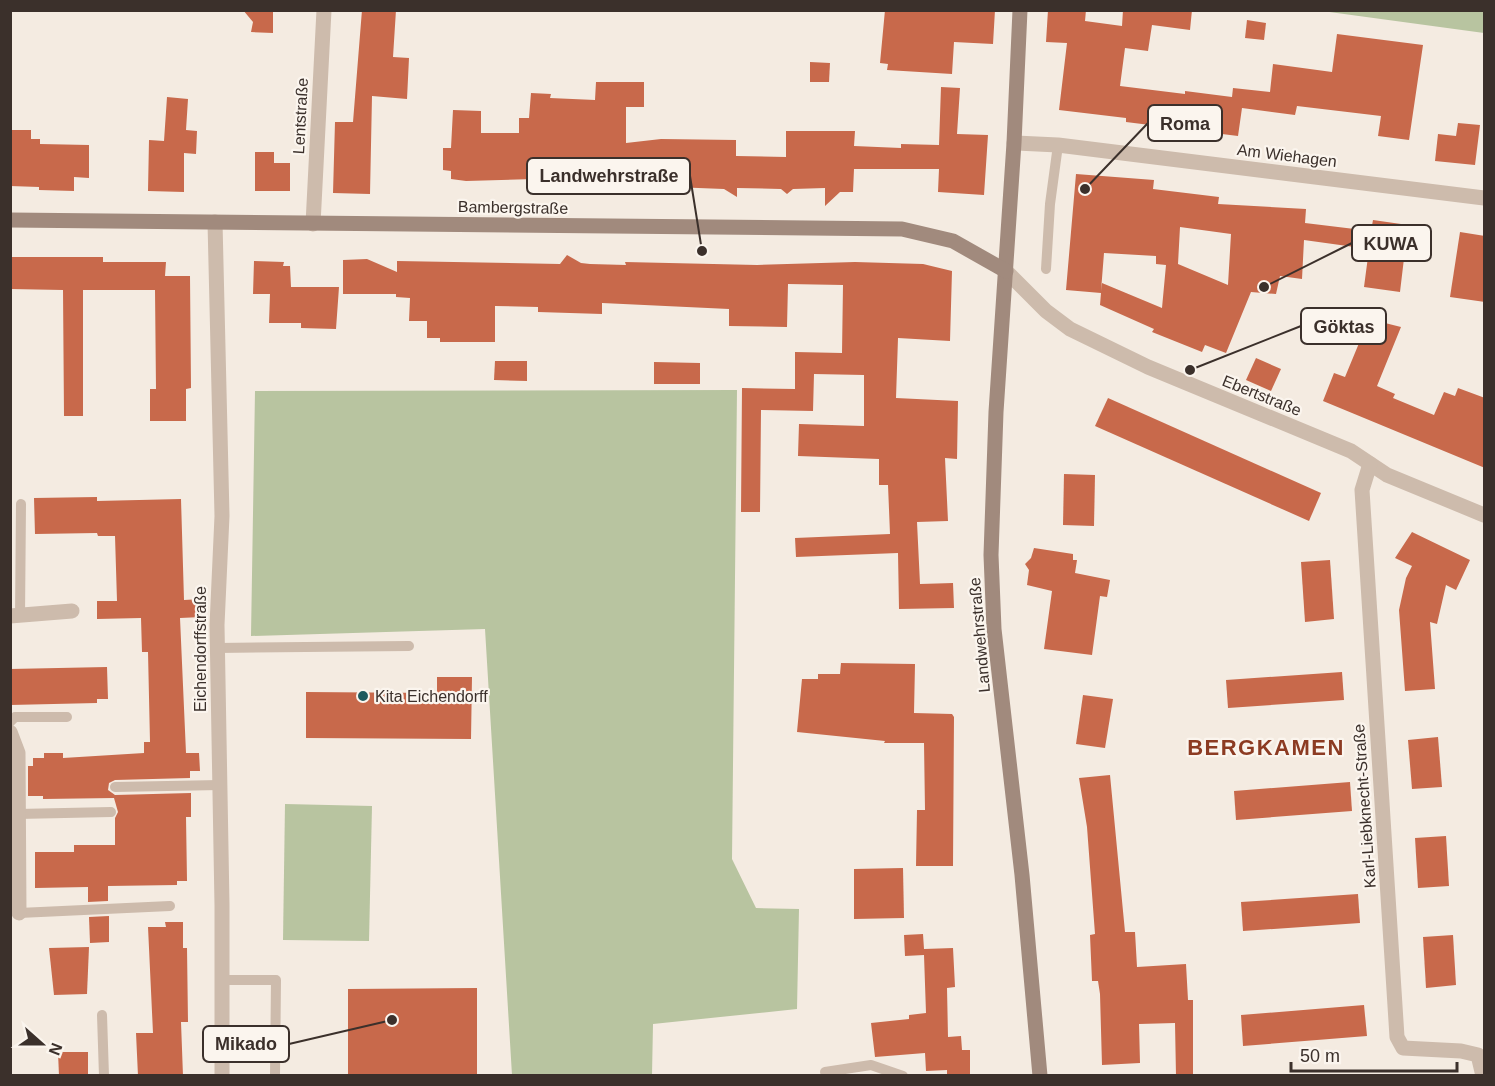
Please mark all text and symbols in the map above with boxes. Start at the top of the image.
street label: Lentstraße [290,77,311,155]
callout: Roma [1148,105,1222,141]
text: Roma [1160,114,1211,134]
street label: Am Wiehagen [1236,141,1338,170]
callout: Landwehrstraße [527,158,690,194]
text: Landwehrstraße [539,166,679,186]
street label: Bambergstraße [458,198,568,217]
callout: KUWA [1352,225,1431,261]
text: KUWA [1364,234,1419,254]
callout: Göktas [1301,308,1386,344]
text: Göktas [1313,317,1375,337]
street label: Ebertstraße [1220,372,1304,419]
street label: Landwehrstraße [966,577,993,693]
street label: Eichendorffstraße [192,586,209,712]
place label: Kita Eichendorff [375,688,488,705]
marker: Kita Eichendorff [356,689,370,703]
street label: Karl-Liebknecht-Straße [1350,723,1379,889]
district label: BERGKAMEN [1187,735,1345,760]
north arrow [12,1014,72,1074]
callout: Mikado [203,1026,289,1062]
text: Mikado [215,1034,277,1054]
scale bar [1291,1035,1458,1073]
text: N [46,1041,66,1058]
text: 50 m [1300,1046,1340,1066]

